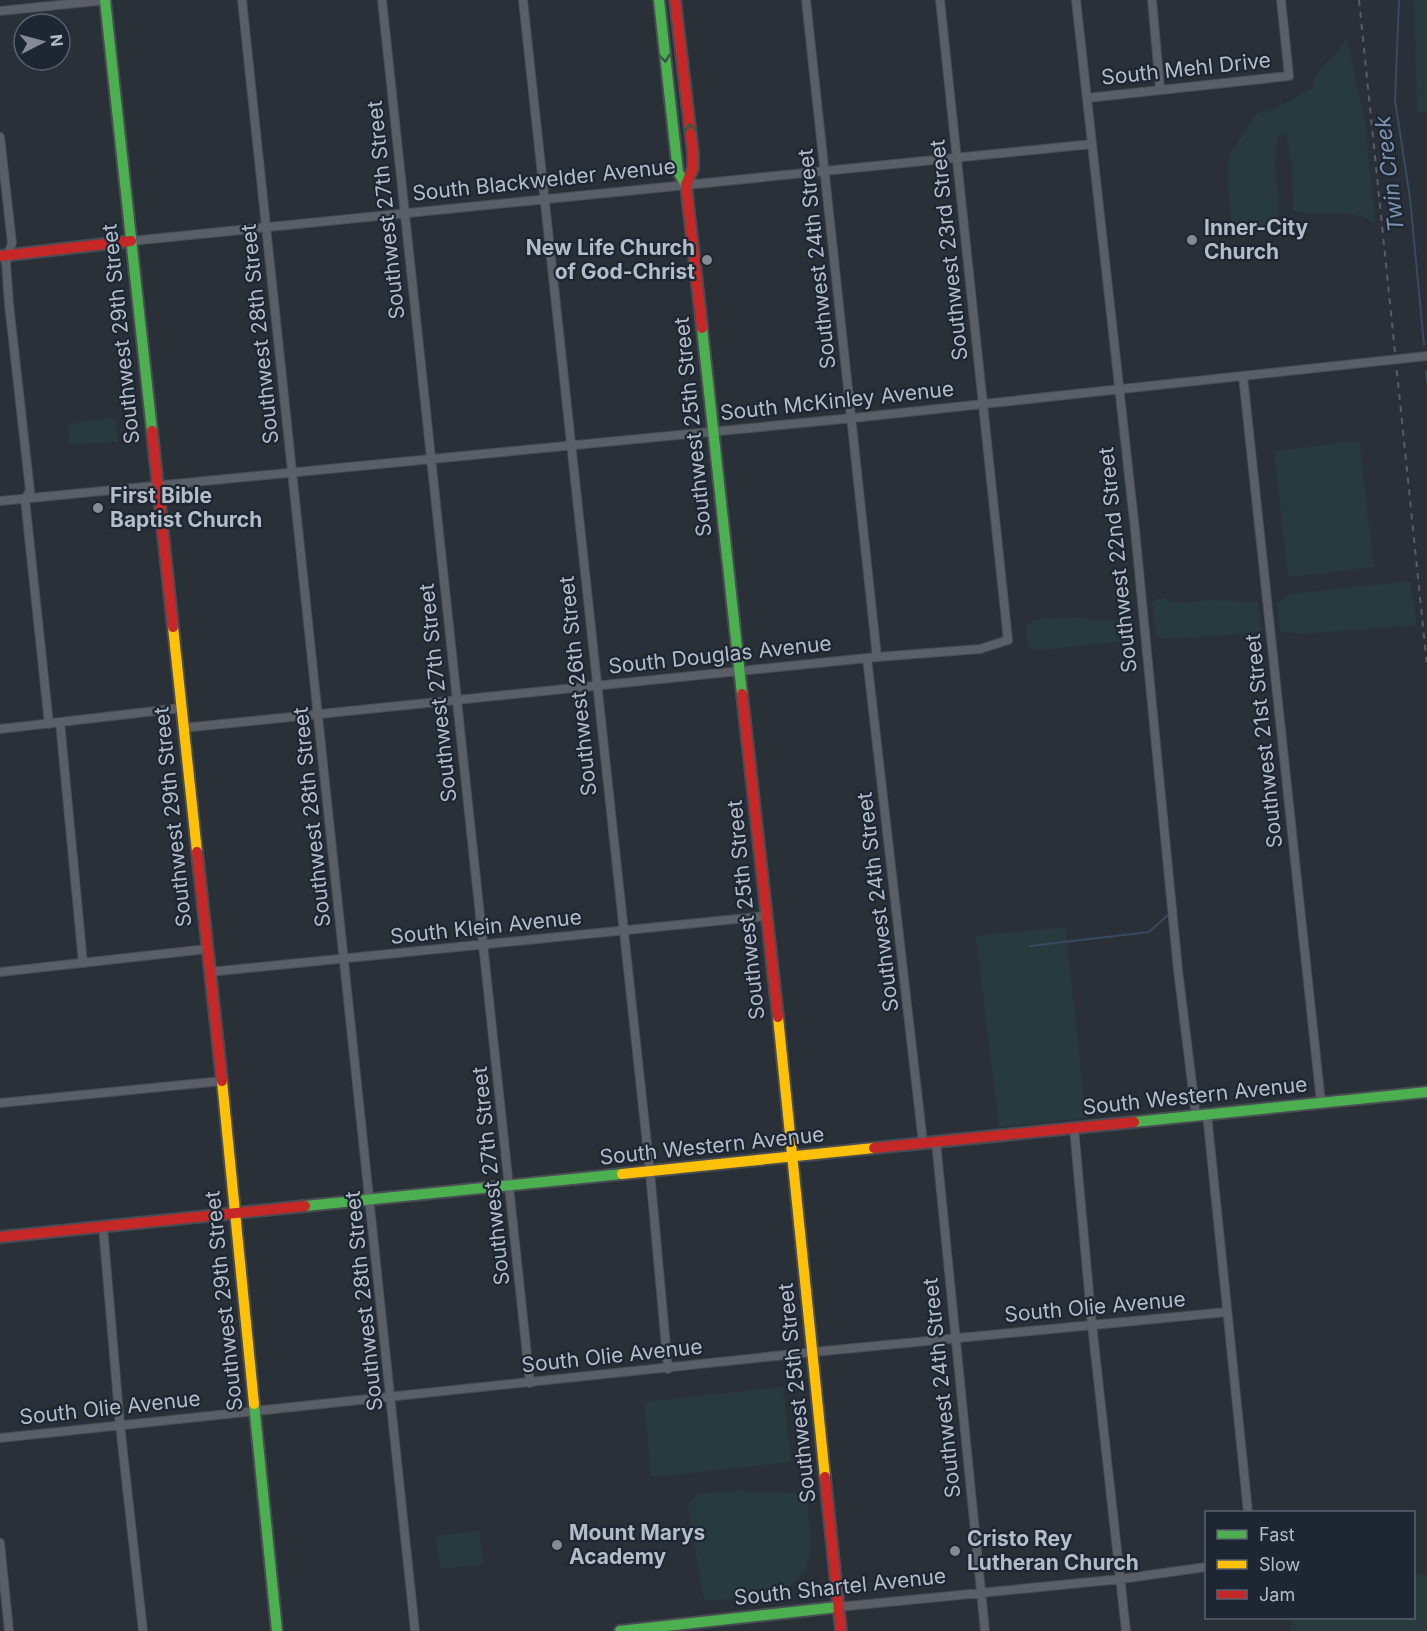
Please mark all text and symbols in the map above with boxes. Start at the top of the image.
north arrow [12,12,72,72]
text: N [46,33,68,48]
street label: South Mehl Drive [1100,47,1272,90]
one-way arrow [658,54,671,63]
street label: Southwest 27th Street [362,99,409,321]
water label: Twin Creek [1369,114,1409,234]
one-way arrow [684,123,697,132]
street label: Southwest 23rd Street [924,138,973,362]
street label: Southwest 24th Street [792,148,840,370]
street label: South Blackwelder Avenue [411,153,677,206]
place label: Inner-City Church [1204,215,1309,264]
street label: Southwest 29th Street [96,223,144,445]
street label: Southwest 28th Street [236,223,283,445]
marker: Inner-City Church [1185,233,1199,247]
place label: New Life Church of God-Christ [526,235,695,284]
marker: New Life Church of God-Christ [700,253,714,267]
street label: Southwest 25th Street [669,316,716,538]
street label: South McKinley Avenue [719,376,955,425]
street label: Southwest 22nd Street [1093,446,1142,674]
place label: First Bible Baptist Church [110,483,262,532]
marker: First Bible Baptist Church [91,501,105,515]
street label: Southwest 26th Street [554,575,601,797]
street label: Southwest 27th Street [414,582,461,804]
street label: South Douglas Avenue [607,630,833,679]
street label: Southwest 21st Street [1240,633,1287,849]
street label: Southwest 29th Street [148,706,196,928]
street label: Southwest 28th Street [288,706,335,928]
street label: Southwest 24th Street [852,791,903,1013]
street label: Southwest 25th Street [722,799,769,1021]
street label: South Klein Avenue [389,904,583,949]
street label: Southwest 27th Street [467,1065,514,1287]
street label: South Western Avenue [1081,1071,1309,1120]
street label: South Western Avenue [598,1121,826,1170]
street label: Southwest 29th Street [199,1190,247,1412]
street label: Southwest 28th Street [340,1190,387,1412]
street label: Southwest 24th Street [917,1277,965,1499]
street label: Southwest 25th Street [773,1282,820,1504]
street label: South Olie Avenue [1003,1286,1187,1327]
street label: South Olie Avenue [520,1334,704,1377]
street label: South Olie Avenue [18,1386,202,1429]
legend [1205,1511,1415,1619]
place label: Mount Marys Academy [569,1520,705,1569]
text: Fast [1259,1524,1295,1545]
place label: Cristo Rey Lutheran Church [967,1526,1139,1575]
marker: Mount Marys Academy [550,1538,564,1552]
marker: Cristo Rey Lutheran Church [948,1544,962,1558]
text: Slow [1259,1554,1300,1575]
street label: South Shartel Avenue [733,1563,947,1610]
text: Jam [1259,1584,1295,1605]

